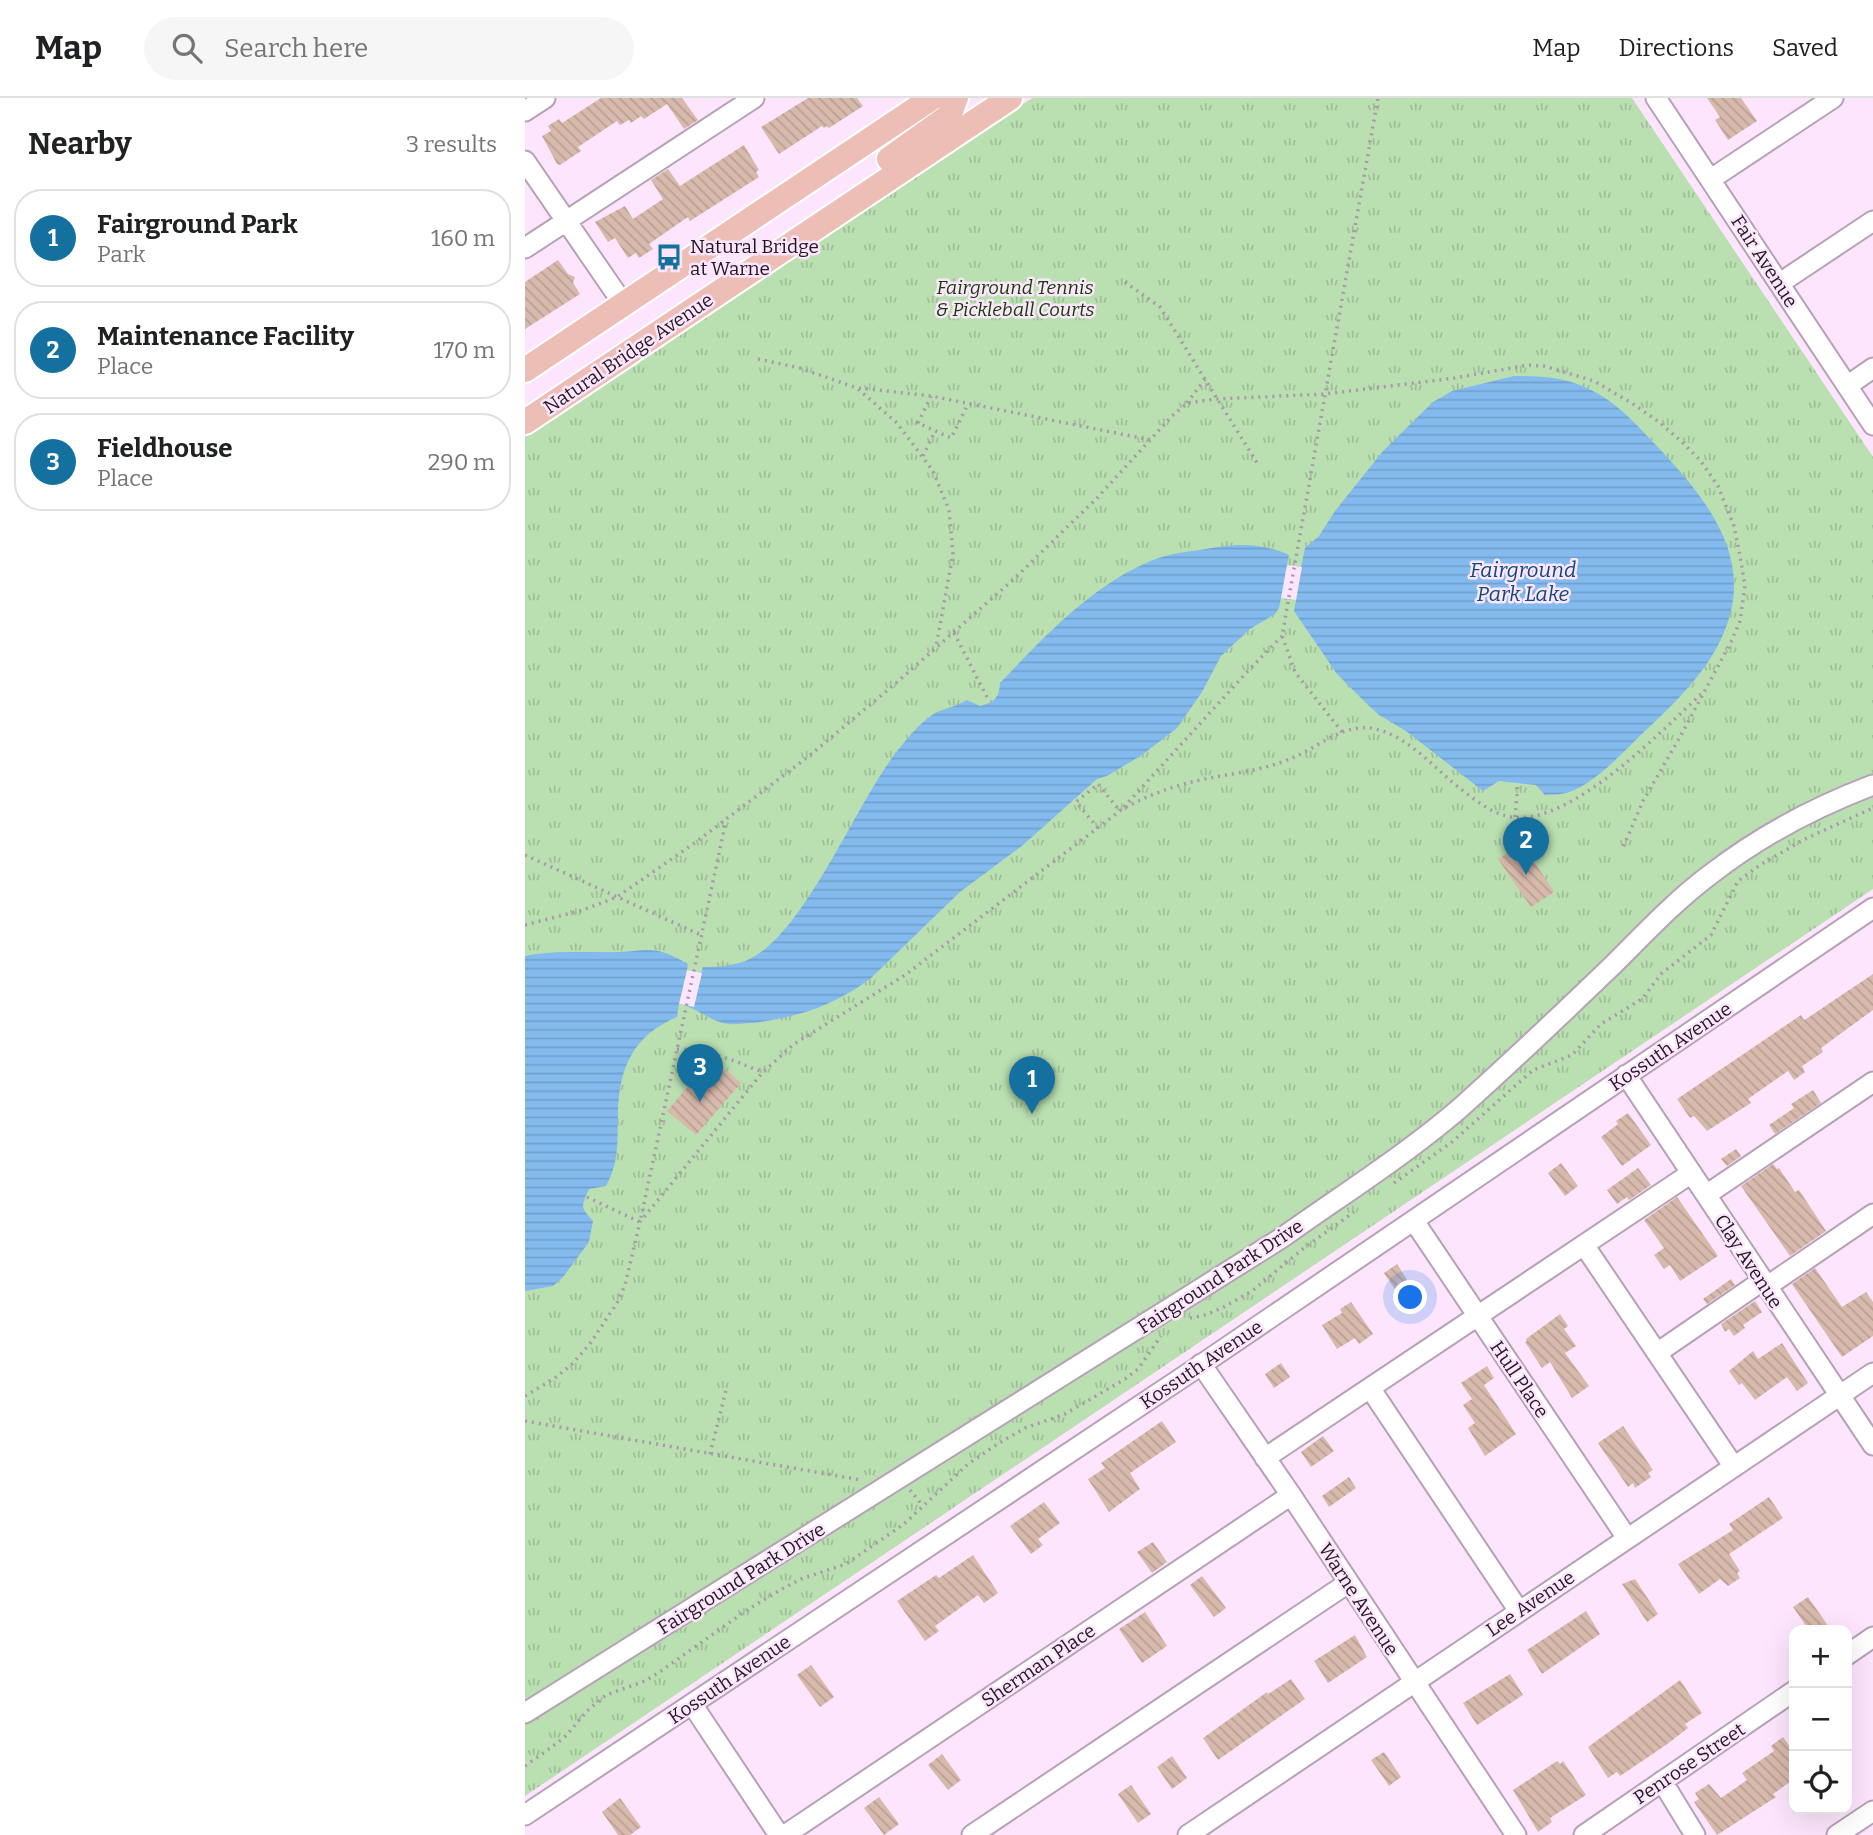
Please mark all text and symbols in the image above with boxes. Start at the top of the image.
search box [144,17,634,80]
text: Map [35,28,102,68]
icon: search [168,29,206,67]
text: Search here [224,33,368,64]
text: Map [1532,34,1581,62]
text: Directions [1619,34,1734,62]
text: Saved [1772,34,1838,62]
text: Nearby [28,126,132,162]
text: 3 results [406,130,497,158]
text: Fairground Park [97,209,298,240]
street label: Fair Avenue [1726,211,1803,312]
text: 1 [48,224,58,252]
text: 160 m [431,224,495,252]
place label: Natural Bridge at Warne [690,235,819,280]
text: Park [97,240,146,268]
bus stop icon: Natural Bridge at Warne [654,242,684,272]
park label: Fairground Tennis & Pickleball Courts [935,276,1095,321]
street label: Natural Bridge Avenue [539,288,717,419]
text: Maintenance Facility [97,321,354,352]
text: 2 [47,336,59,364]
text: 170 m [433,336,495,364]
text: Place [97,352,153,380]
text: Fieldhouse [97,433,233,464]
text: 3 [46,448,60,476]
text: 290 m [428,448,495,476]
text: Place [97,464,153,492]
water label: Fairground Park Lake [1470,557,1576,607]
pin: 2 [1503,817,1549,875]
street label: Kossuth Avenue [1605,997,1736,1096]
pin: 3 [677,1044,723,1102]
pin: 1 [1009,1056,1055,1114]
street label: Clay Avenue [1710,1210,1787,1313]
street label: Fairground Park Drive [1133,1214,1307,1339]
your location [1393,1280,1427,1314]
street label: Kossuth Avenue [1136,1315,1267,1414]
street label: Hull Place [1485,1336,1554,1422]
street label: Fairground Park Drive [653,1518,829,1639]
street label: Warne Avenue [1314,1539,1403,1660]
street label: Lee Avenue [1482,1565,1579,1641]
street label: Sherman Place [977,1619,1100,1712]
map controls [1789,1625,1852,1814]
button: + [1789,1625,1852,1688]
street label: Kossuth Avenue [664,1630,795,1729]
button: − [1789,1688,1852,1751]
street label: Penrose Street [1629,1718,1749,1809]
button: locate [1789,1751,1852,1814]

